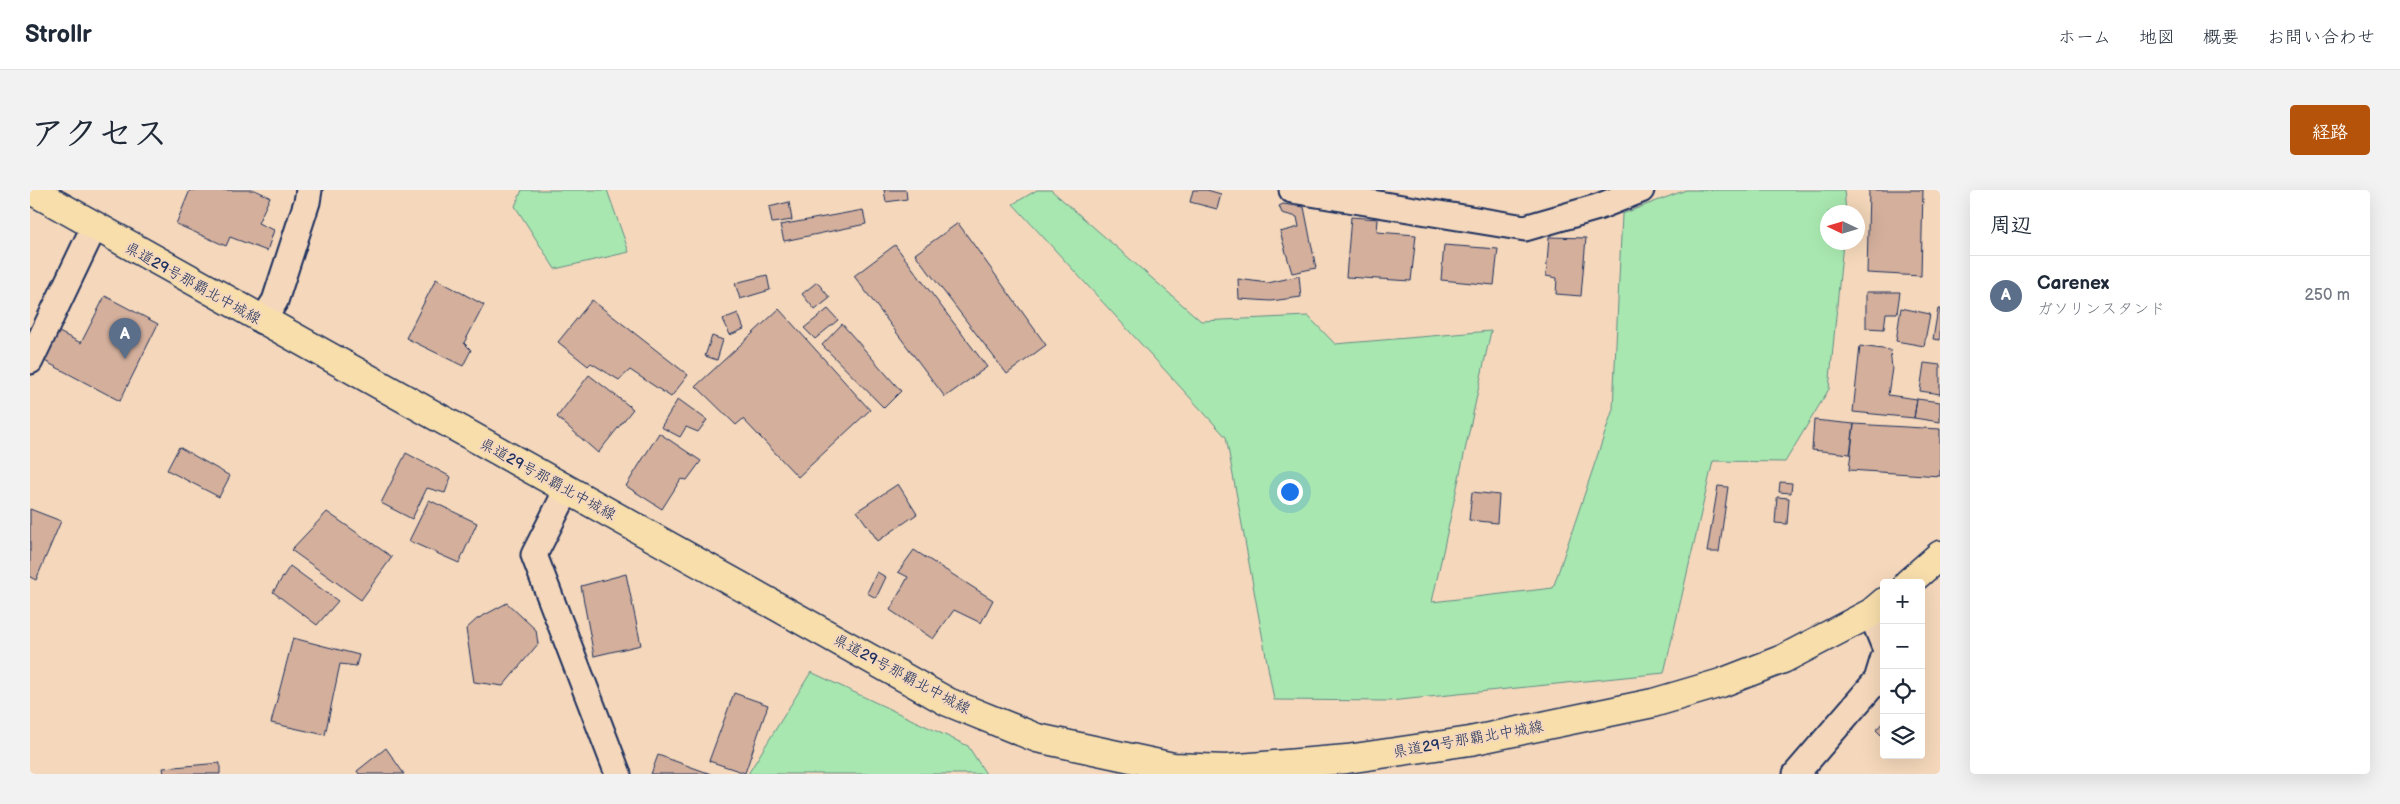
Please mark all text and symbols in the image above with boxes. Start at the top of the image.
text: Strollr [25,20,92,49]
text: ホーム [2058,27,2111,48]
text: 地図 [2139,27,2175,48]
text: 概要 [2203,27,2239,48]
text: お問い合わせ [2267,27,2375,48]
button: 経路 [2290,105,2370,155]
text: アクセス [30,113,168,156]
north arrow [1820,205,1865,250]
text: 周辺 [1990,213,2032,238]
street label: 県道29号那覇北中城線 [121,238,264,329]
text: Carenex [2037,272,2109,295]
text: A [2001,286,2011,305]
text: 250 m [2304,286,2350,305]
text: ガソリンスタンド [2037,300,2165,319]
pin: A [109,318,141,359]
street label: 県道29号那覇北中城線 [476,434,619,525]
your location [1277,479,1303,505]
map controls [1880,579,1925,759]
button: + [1880,579,1925,624]
button: − [1880,624,1925,669]
street label: 県道29号那覇北中城線 [830,630,974,719]
button: locate [1880,669,1925,714]
button: layers [1880,714,1925,759]
street label: 県道29号那覇北中城線 [1391,717,1545,762]

